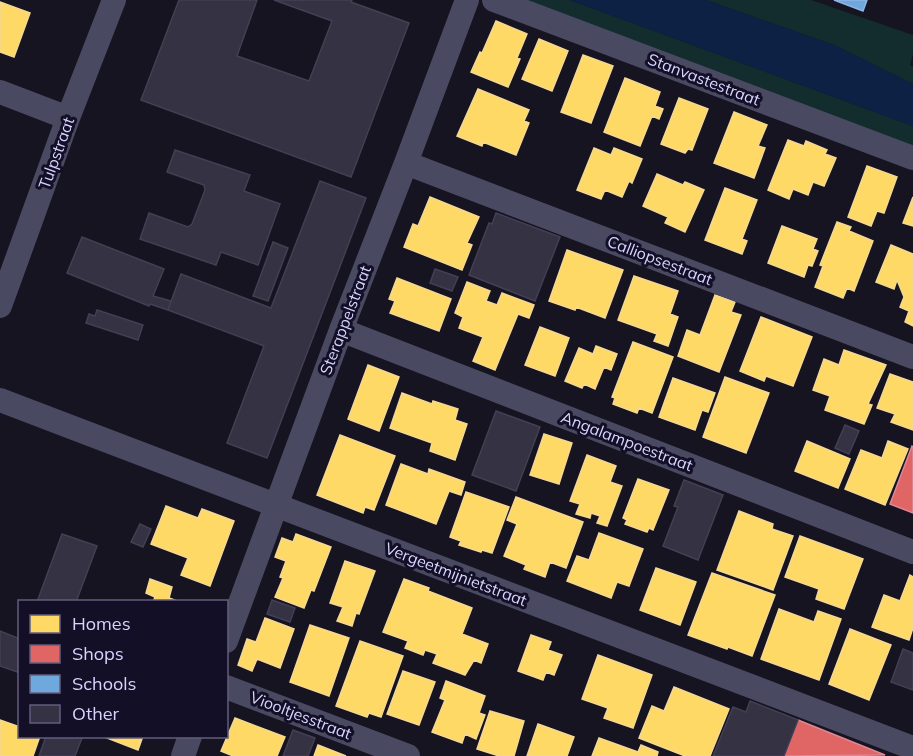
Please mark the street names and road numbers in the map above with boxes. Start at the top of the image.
street label: Stanvastestraat [645,48,763,110]
street label: Tulpstraat [34,114,78,192]
street label: Calliopsestraat [605,231,716,289]
street label: Sterappelstraat [315,262,375,377]
street label: Angalampoestraat [558,407,696,475]
street label: Vergeetmijnietstraat [382,538,530,610]
street label: Viooltjesstraat [247,686,355,744]

